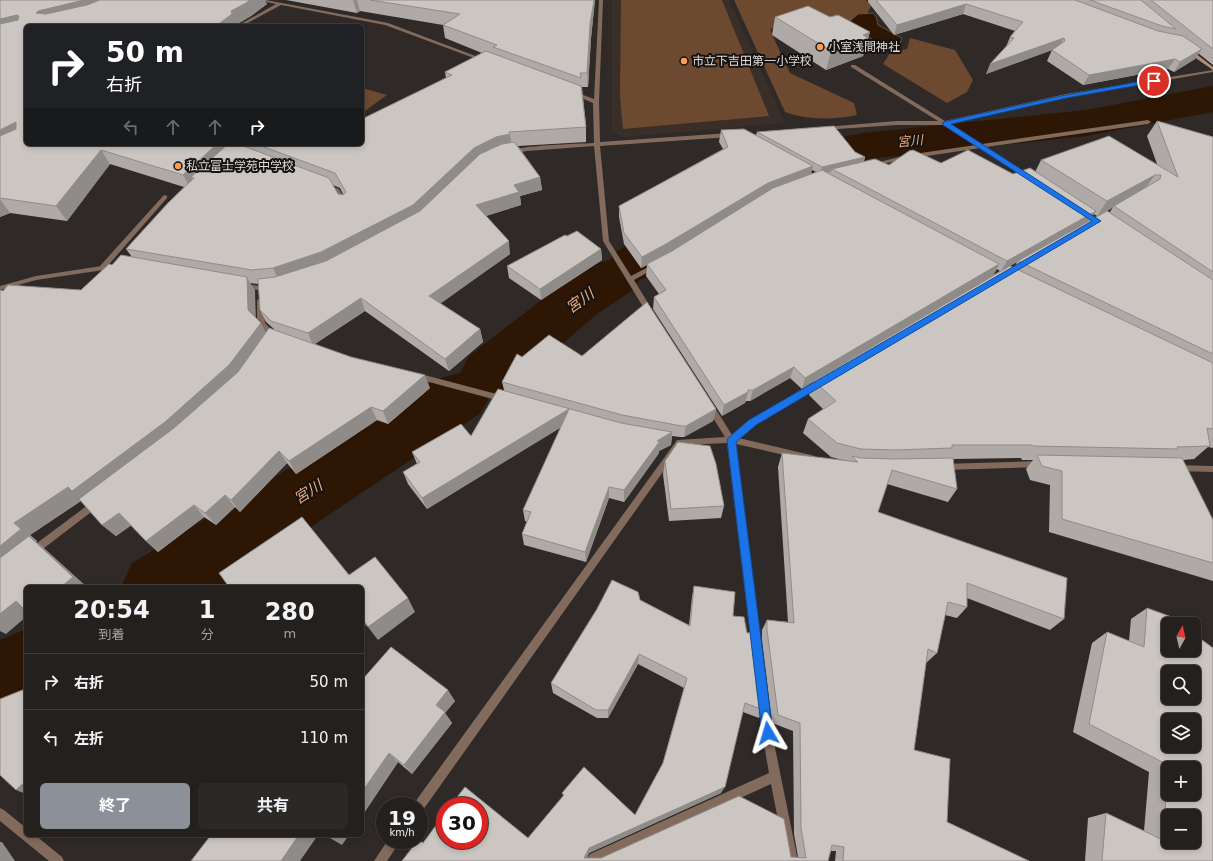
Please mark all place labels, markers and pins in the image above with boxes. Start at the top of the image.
place label: 小室浅間神社 [828,40,900,54]
marker: 小室浅間神社 [815,42,825,52]
place label: 市立下吉田第一小学校 [692,54,812,68]
marker: 市立下吉田第一小学校 [679,56,689,66]
pin [1137,64,1171,98]
place label: 私立富士学苑中学校 [186,159,294,173]
marker: 私立富士学苑中学校 [173,161,183,171]

